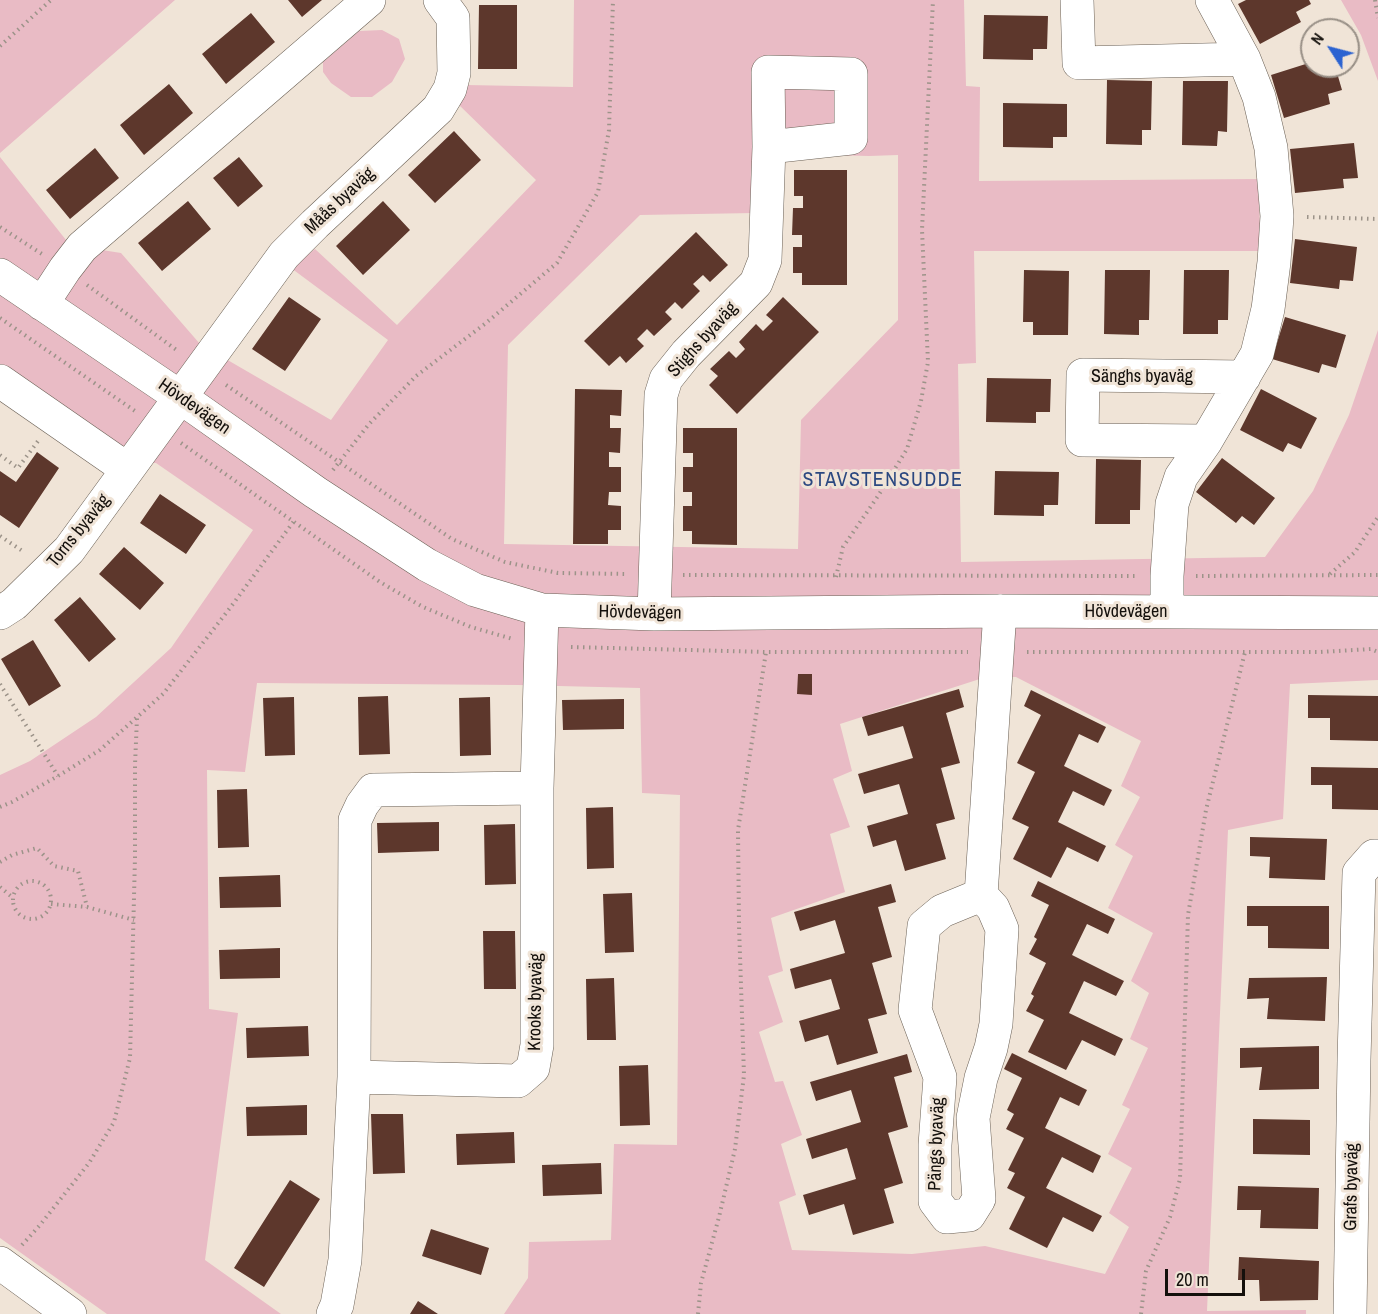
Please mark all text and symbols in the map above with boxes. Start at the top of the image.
north arrow [1300,18,1360,78]
text: N [1305,28,1329,49]
street label: Måås byaväg [301,163,379,239]
street label: Stighs byaväg [664,298,742,382]
street label: Sänghs byaväg [1091,366,1193,388]
street label: Hövdevägen [154,374,234,440]
district label: STAVSTENSUDDE [802,469,964,493]
street label: Torns byaväg [43,490,115,572]
street label: Hövdevägen [598,601,682,625]
street label: Hövdevägen [1085,601,1167,623]
street label: Krooks byaväg [524,953,548,1051]
street label: Pängs byaväg [925,1097,949,1191]
street label: Grafs byaväg [1340,1143,1364,1231]
scale bar [1168,1257,1248,1295]
text: 20 m [1176,1267,1209,1292]

